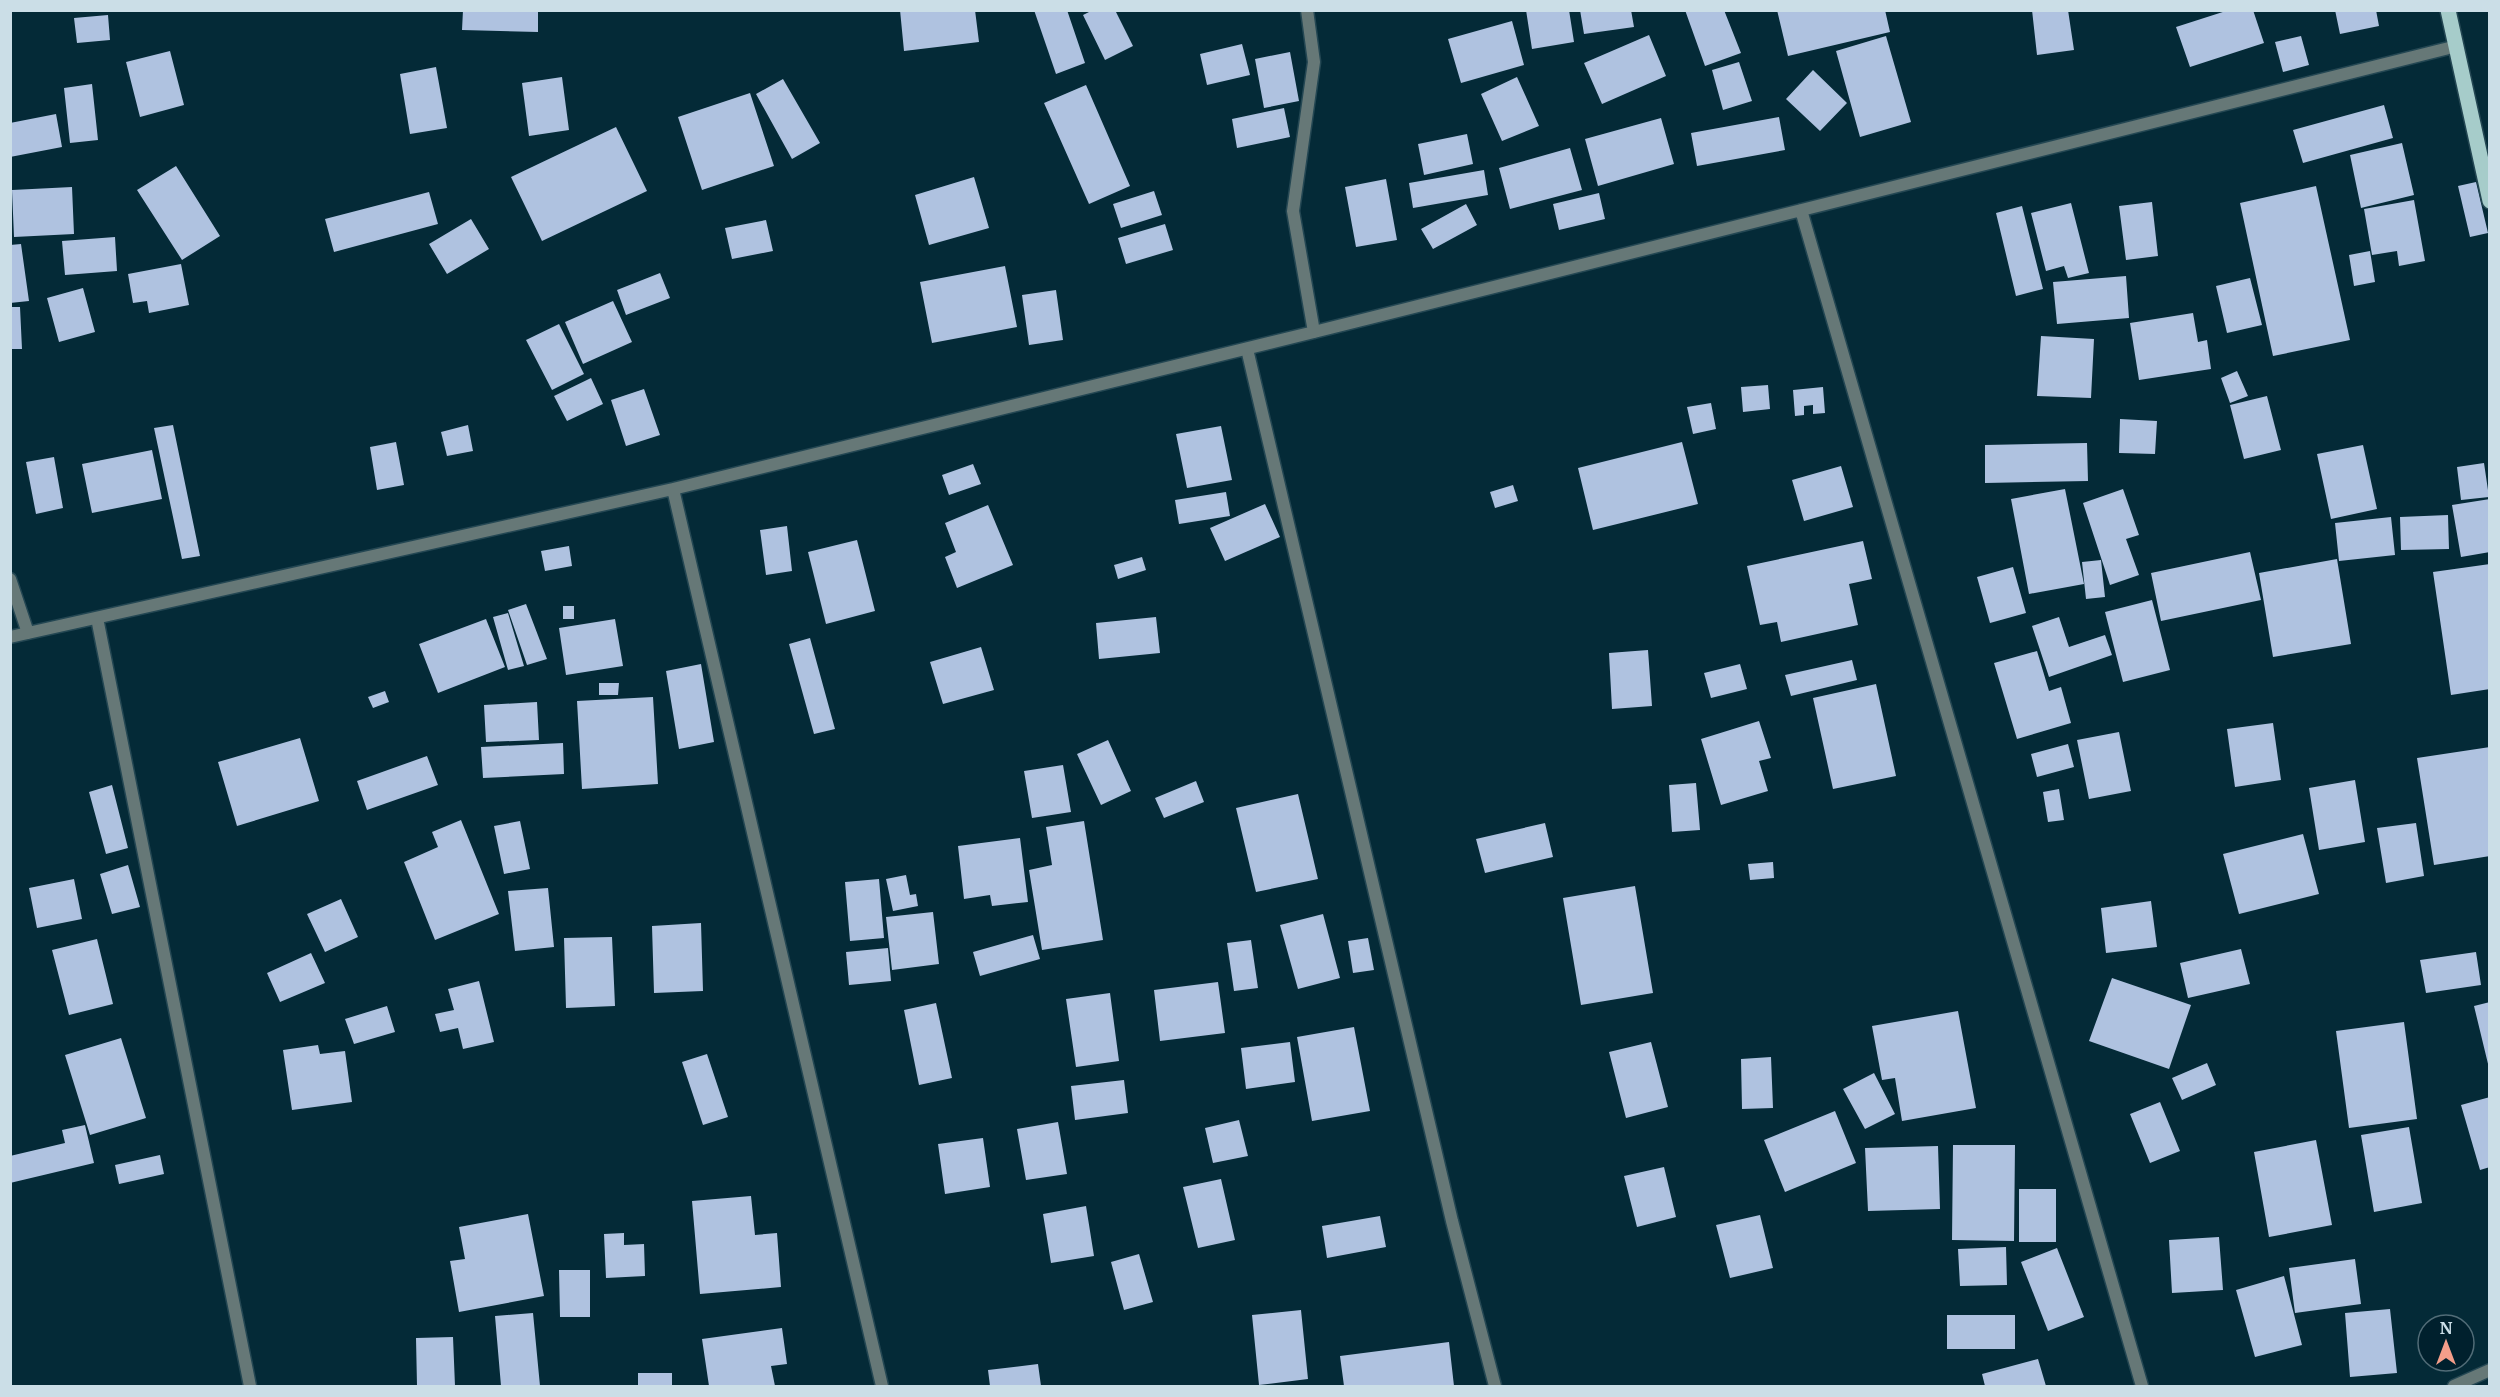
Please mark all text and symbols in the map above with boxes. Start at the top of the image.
north arrow [2416,1313,2476,1373]
text: N [2440,1318,2453,1338]

